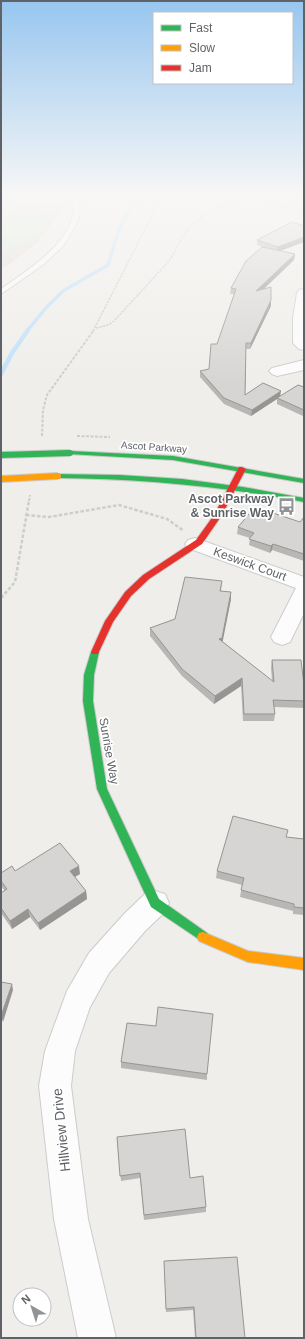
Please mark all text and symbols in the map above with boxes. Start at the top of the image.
legend [153,12,293,84]
text: Fast [189,21,213,35]
text: Slow [189,41,215,55]
text: Jam [189,61,212,75]
street label: Ascot Parkway [121,439,187,455]
place label: Ascot Parkway & Sunrise Way [189,492,274,520]
bus stop icon: Ascot Parkway & Sunrise Way [277,496,297,516]
street label: Keswick Court [212,544,289,584]
street label: Sunrise Way [96,717,122,785]
street label: Hillview Drive [49,1087,73,1173]
north arrow [12,1287,52,1327]
text: N [19,1292,33,1306]

